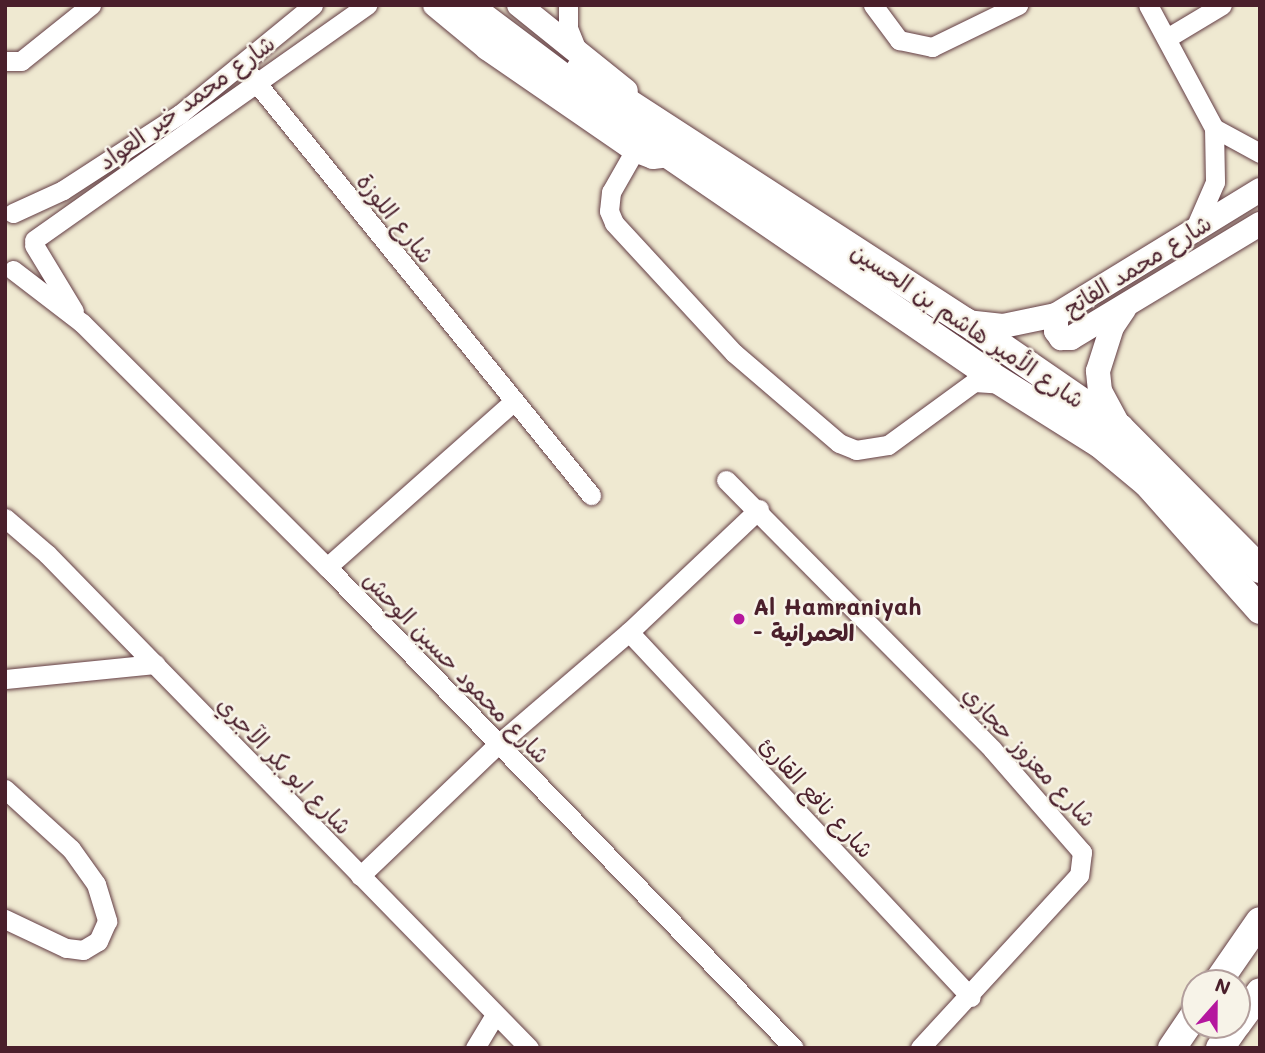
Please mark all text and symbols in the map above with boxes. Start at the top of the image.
street label: شارع محمد خير العواد [92,29,280,175]
street label: شارع اللوزة [351,168,441,268]
street label: شارع محمد الفاتح [1058,208,1216,322]
street label: شارع الأمير هاشم بن الحسين [846,237,1090,413]
street label: شارع محمود حسين الوحش [358,565,556,769]
place label: Al Hamraniyah - الحمرانية [753,592,921,646]
marker: Al Hamraniyah - الحمرانية [731,611,747,627]
street label: شارع معزوز حجازي [958,680,1102,832]
street label: شارع ابو بكر الآجري [212,690,358,840]
street label: شارع نافع القارئ [754,731,880,863]
north arrow [1181,969,1251,1039]
text: N [1212,972,1234,1000]

